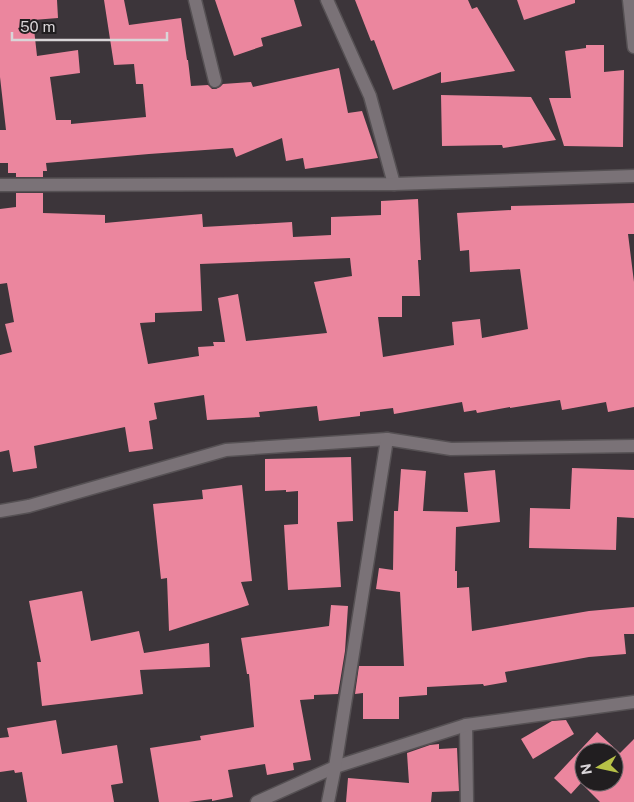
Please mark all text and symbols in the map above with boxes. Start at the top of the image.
scale bar [12,10,168,42]
text: 50 m [20,18,55,35]
north arrow [574,742,624,792]
text: N [577,762,595,776]

